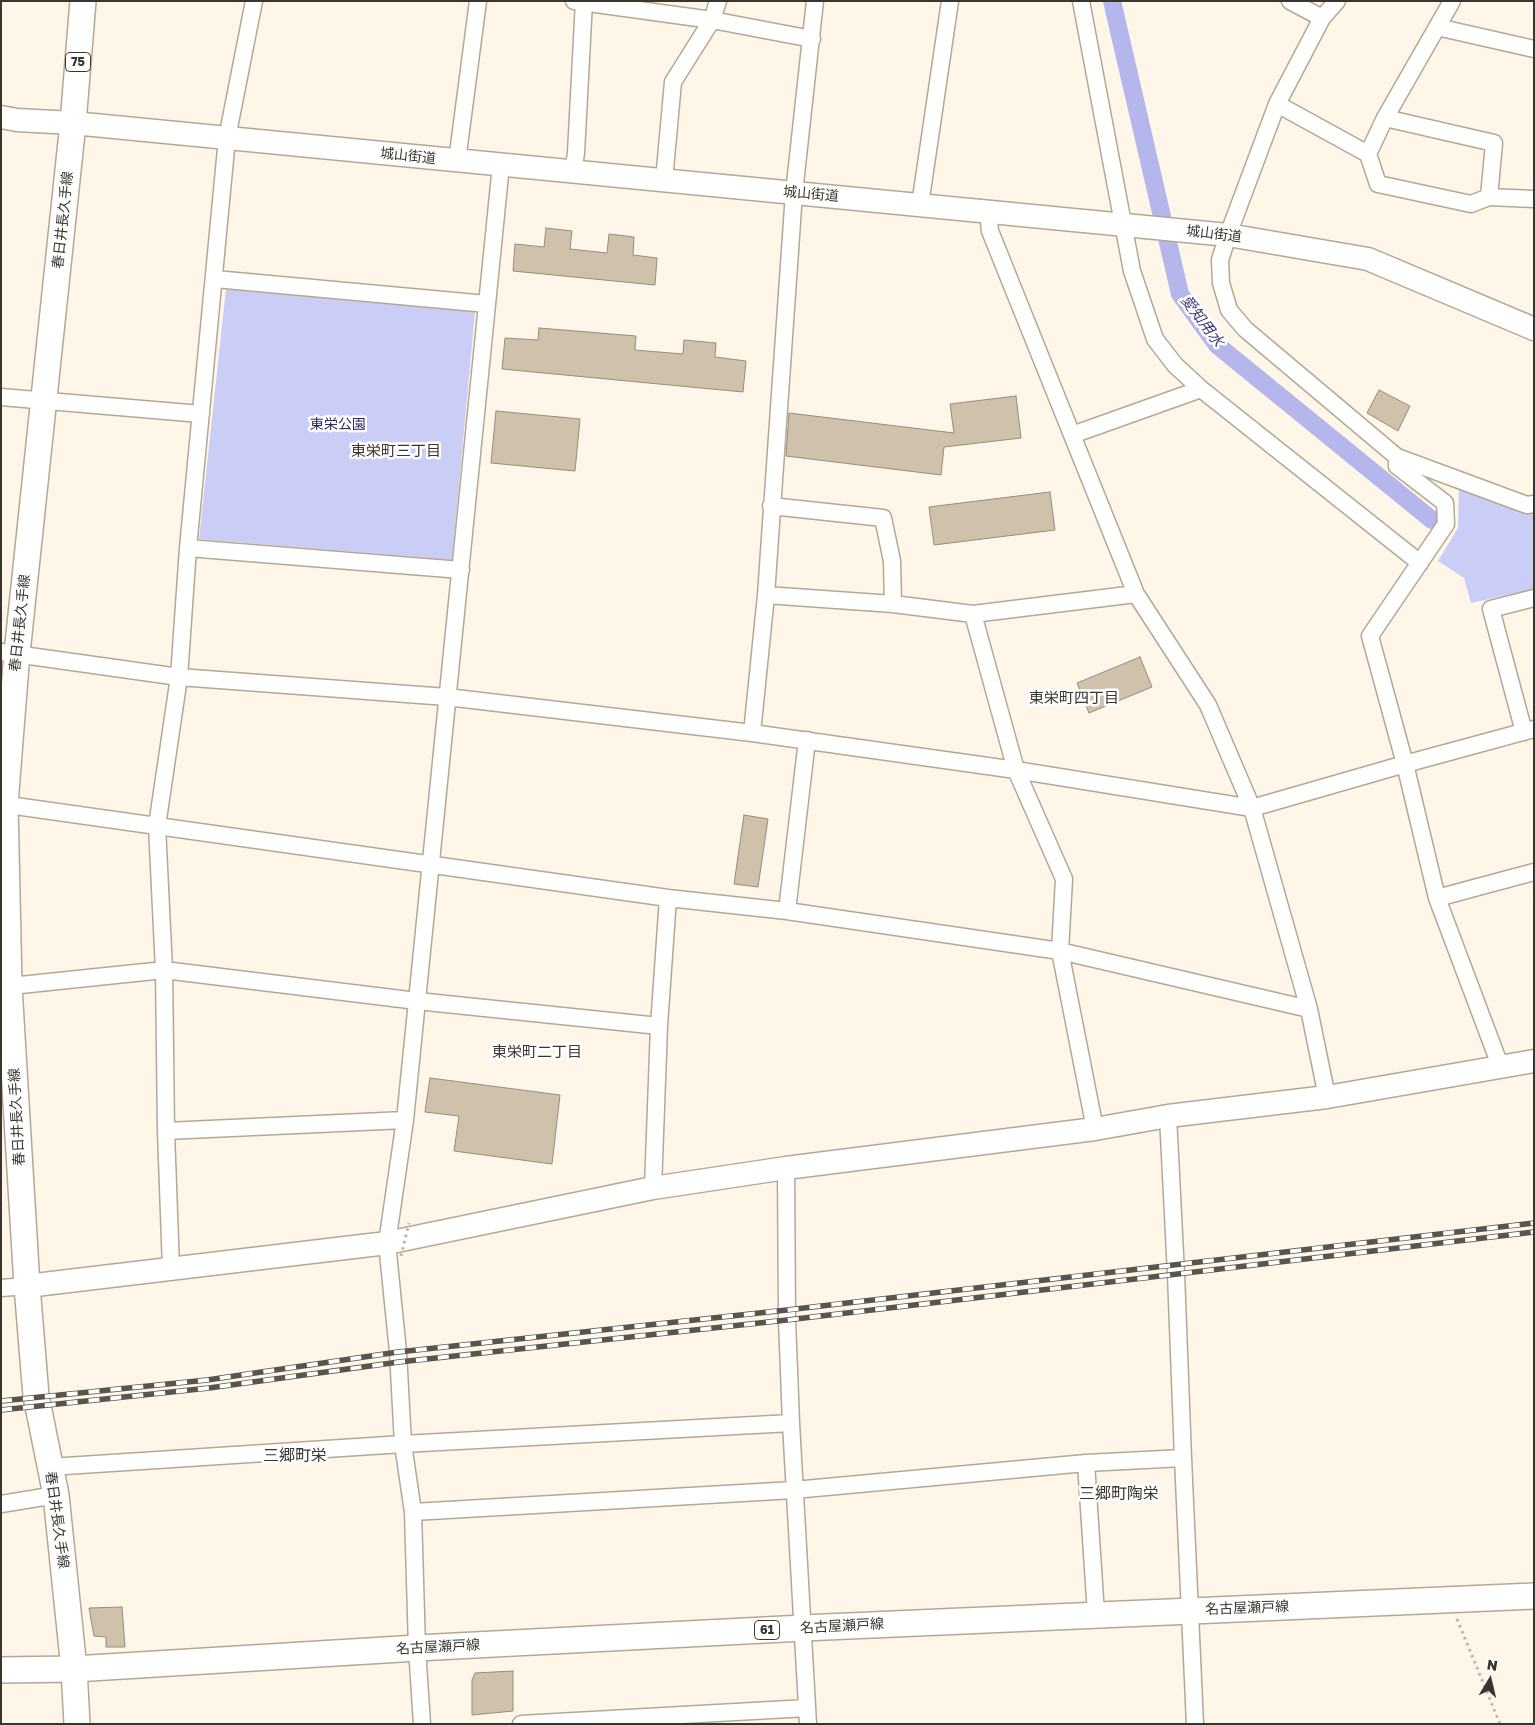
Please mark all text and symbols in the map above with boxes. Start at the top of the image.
road number: 75 [66,52,90,72]
street label: 城山街道 [379,145,437,167]
street label: 春日井長久手線 [50,170,76,270]
street label: 城山街道 [782,183,840,205]
street label: 城山街道 [1185,222,1243,246]
water label: 愛知用水 [1177,292,1227,350]
park label: 東栄公園 [310,417,366,433]
district label: 東栄町三丁目 [351,442,441,460]
street label: 春日井長久手線 [7,573,33,673]
district label: 東栄町四丁目 [1029,689,1119,707]
district label: 東栄町二丁目 [492,1043,582,1061]
street label: 春日井長久手線 [6,1068,28,1166]
district label: 三郷町栄 [263,1446,327,1466]
street label: 春日井長久手線 [42,1470,72,1570]
district label: 三郷町陶栄 [1079,1484,1159,1504]
street label: 名古屋瀬戸線 [1205,1598,1289,1618]
street label: 名古屋瀬戸線 [800,1615,884,1637]
road number: 61 [754,1620,780,1640]
street label: 名古屋瀬戸線 [396,1636,480,1658]
north arrow [1465,1655,1515,1705]
text: N [1486,1655,1499,1674]

